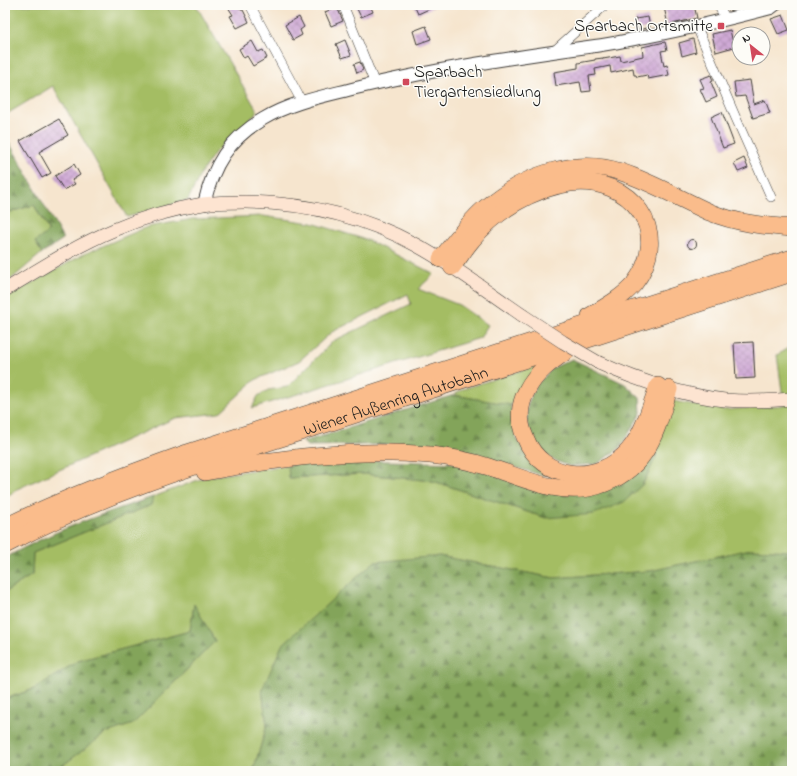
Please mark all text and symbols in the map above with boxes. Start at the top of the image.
place label: Sparbach Ortsmitte [574,14,713,39]
marker: Sparbach Ortsmitte [716,21,726,31]
north arrow [731,26,771,66]
text: N [739,29,754,47]
place label: Sparbach Tiergartensiedlung [414,60,541,107]
marker: Sparbach Tiergartensiedlung [401,77,411,87]
street label: Wiener Außenring Autobahn [300,360,491,443]

